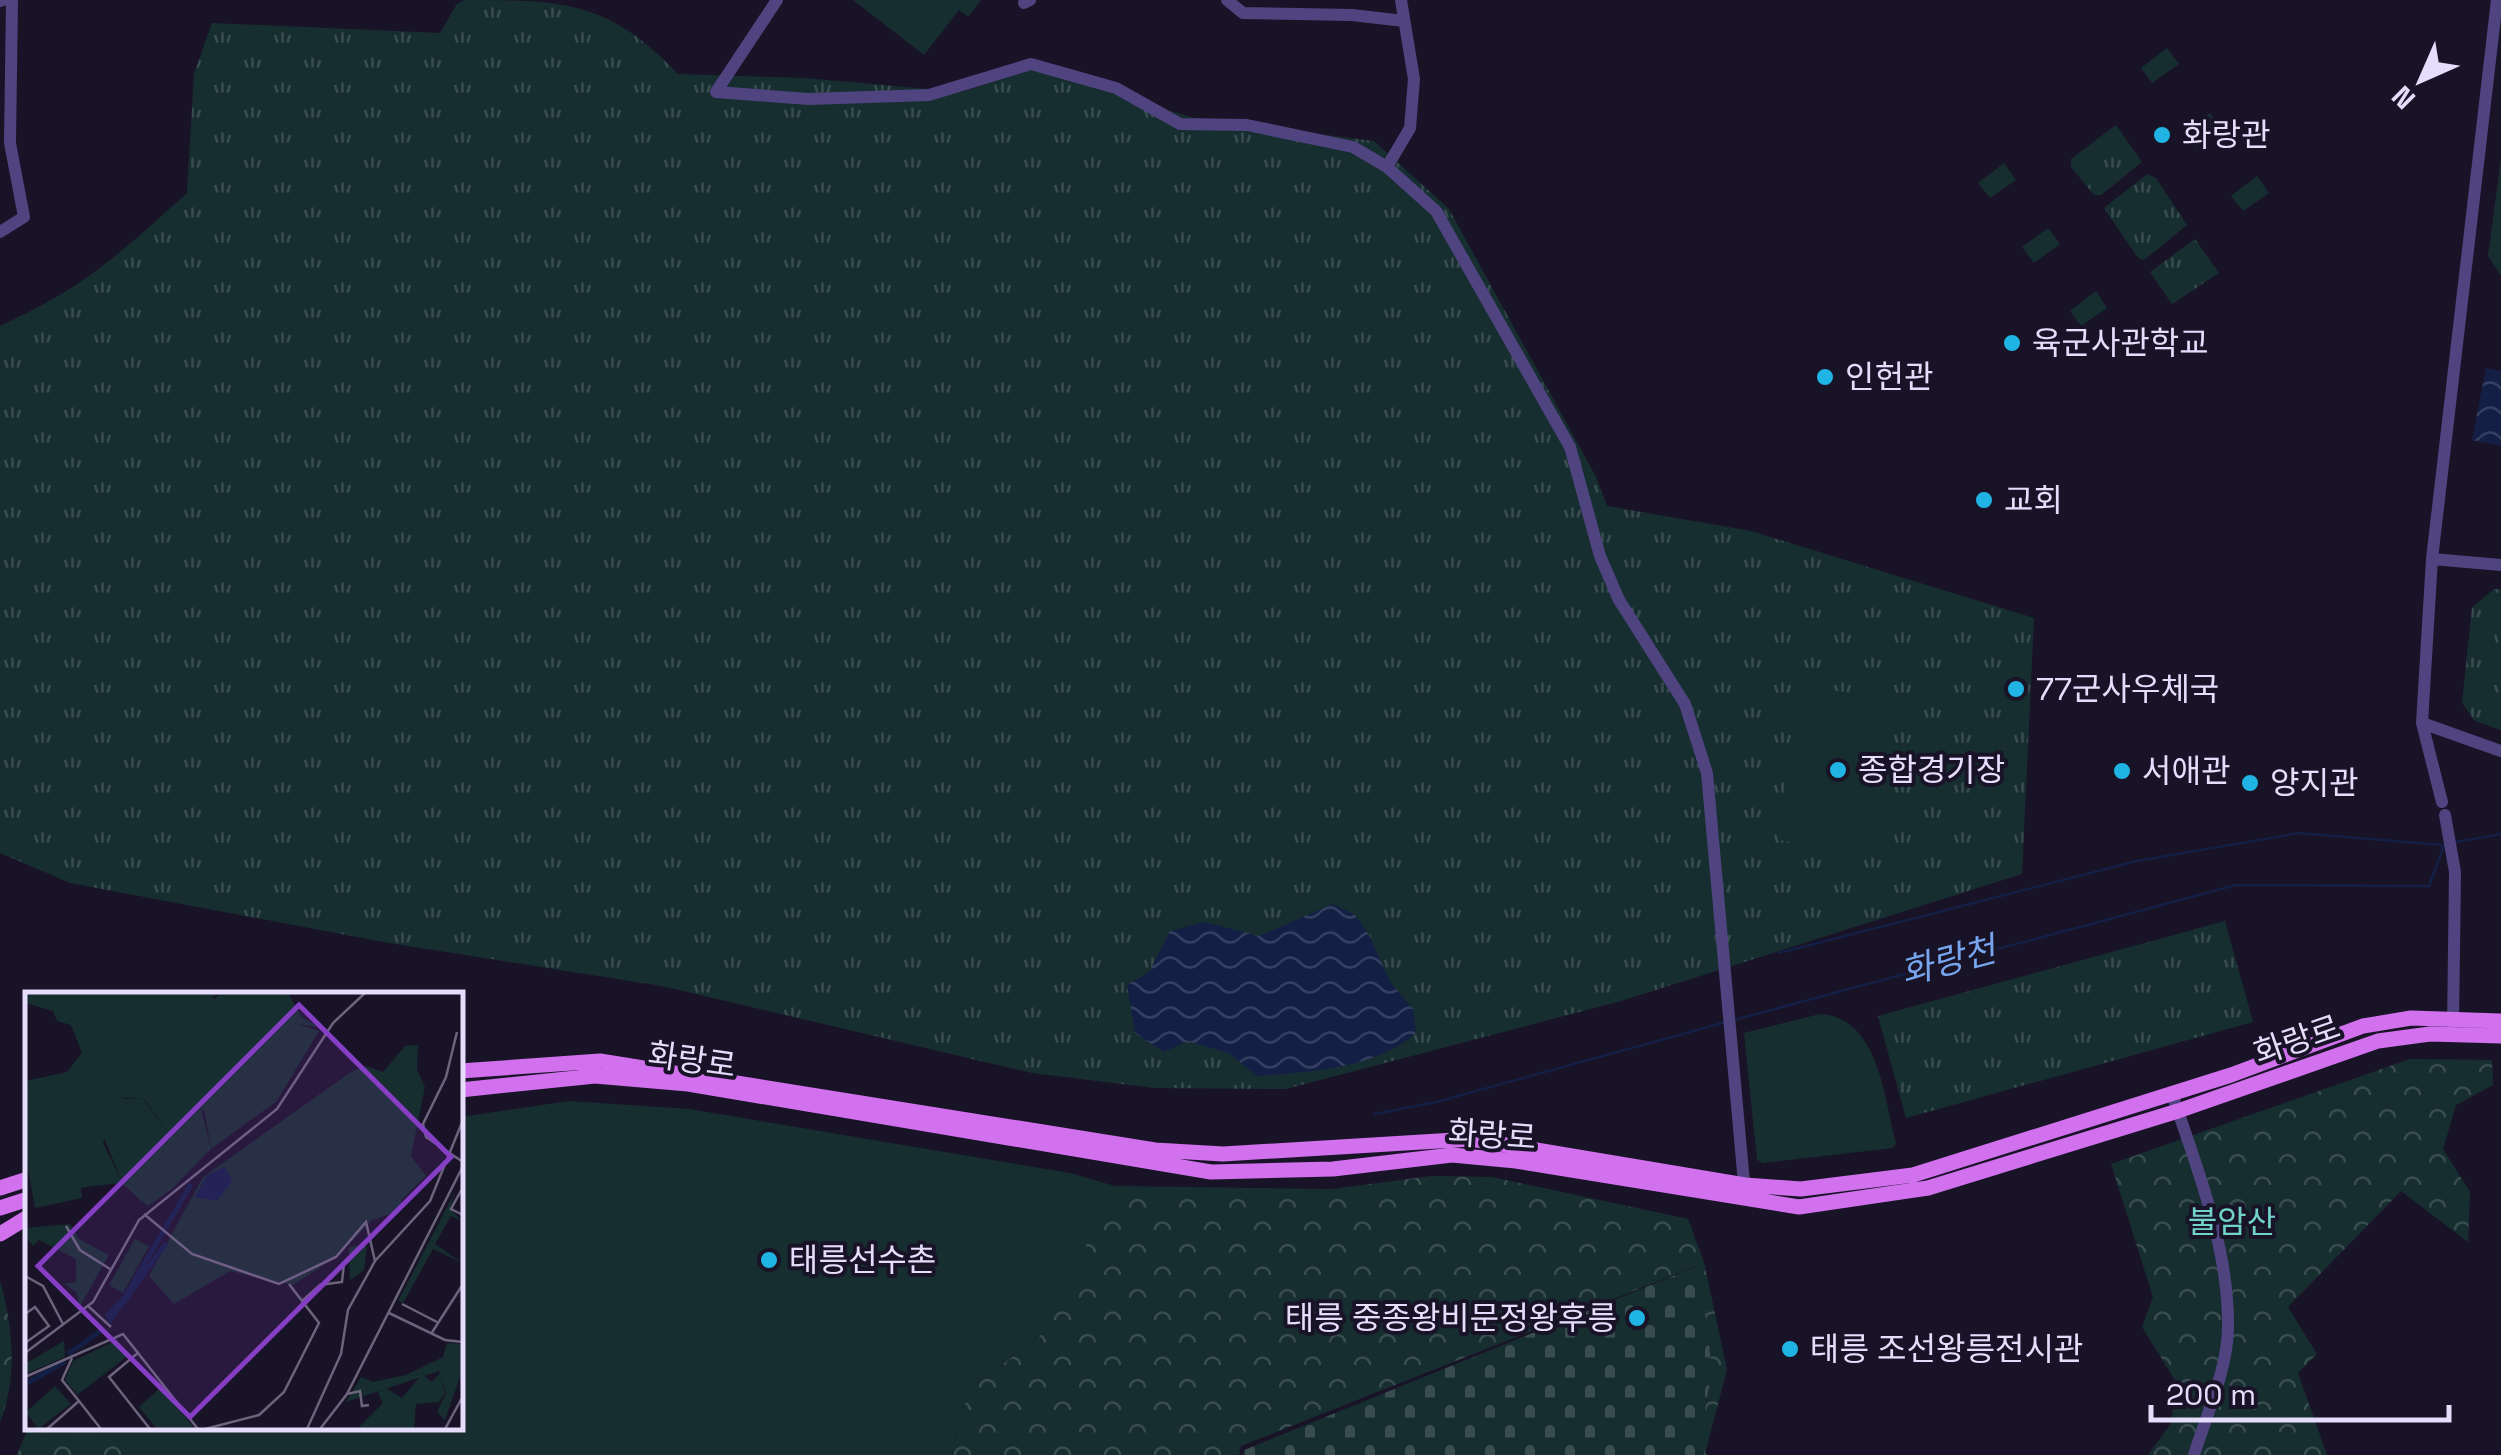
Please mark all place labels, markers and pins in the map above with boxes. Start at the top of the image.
place label: 화랑관 [2182,115,2270,155]
marker: 화랑관 [2151,124,2173,146]
place label: 육군사관학교 [2032,323,2209,363]
marker: 육군사관학교 [2001,332,2023,354]
place label: 인헌관 [1845,357,1933,397]
marker: 인헌관 [1814,366,1836,388]
place label: 교회 [2004,480,2063,520]
marker: 교회 [1973,489,1995,511]
place label: 77군사우체국 [2036,669,2219,709]
marker: 77군사우체국 [2005,678,2027,700]
place label: 종합경기장 [1858,750,2005,790]
place label: 서애관 [2142,751,2230,791]
marker: 종합경기장 [1827,759,1849,781]
marker: 서애관 [2111,760,2133,782]
place label: 양지관 [2270,763,2358,803]
marker: 양지관 [2239,772,2261,794]
place label: 태릉선수촌 [789,1240,936,1280]
marker: 태릉선수촌 [758,1249,780,1271]
place label: 태릉 중종왕비문정왕후릉 [1285,1298,1617,1338]
marker: 태릉 중종왕비문정왕후릉 [1626,1307,1648,1329]
place label: 태릉 조선왕릉전시관 [1810,1329,2083,1369]
marker: 태릉 조선왕릉전시관 [1779,1338,1801,1360]

